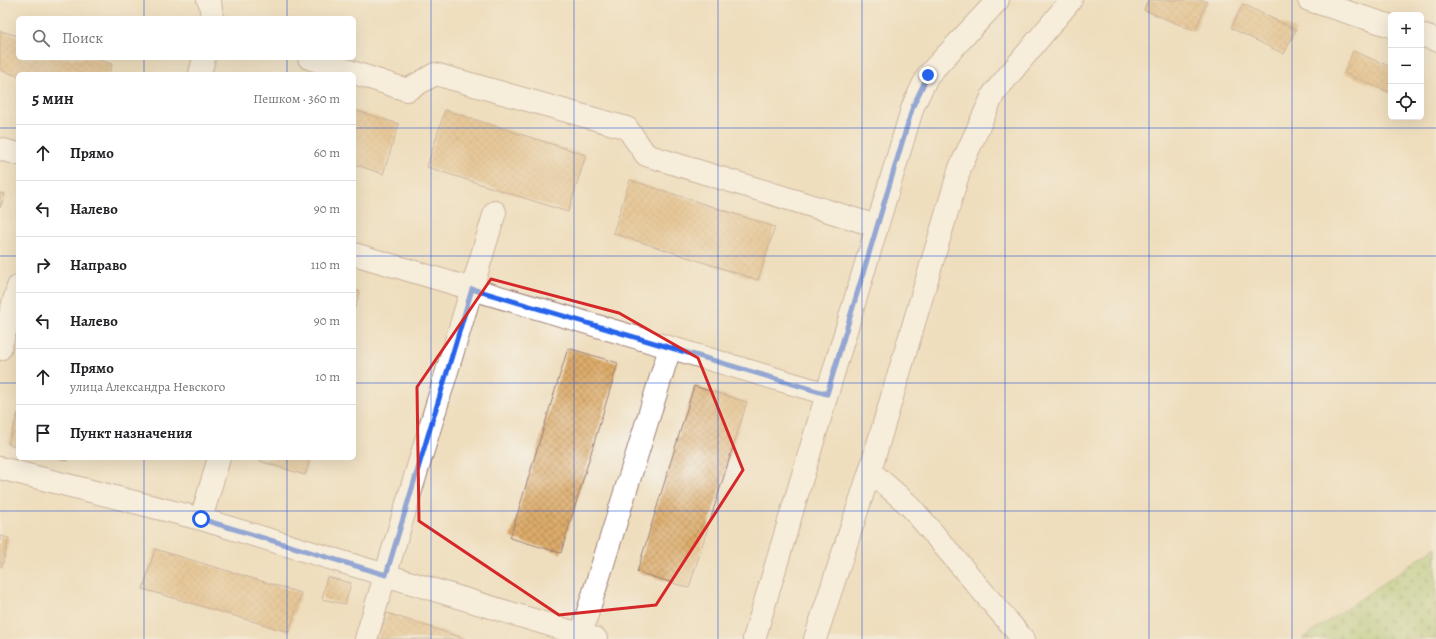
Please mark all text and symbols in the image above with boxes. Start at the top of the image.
map controls [1388,12,1424,120]
button: + [1388,12,1424,48]
search box [16,16,356,60]
icon: search [30,27,52,49]
text: Поиск [62,28,103,48]
button: − [1388,48,1424,84]
route end [919,66,937,84]
button: locate [1388,84,1424,120]
text: 5 мин [32,87,74,110]
text: Пешком · 360 m [253,90,340,107]
icon: ahead [32,142,54,164]
text: Прямо [70,143,114,163]
text: 60 m [314,144,340,161]
icon: left [32,198,54,220]
text: Налево [70,199,118,219]
text: 90 m [314,200,340,217]
icon: right [32,254,54,276]
text: Направо [70,255,127,275]
text: 110 m [311,256,340,273]
icon: left [32,310,54,332]
text: Налево [70,311,118,331]
text: 90 m [314,312,340,329]
text: Прямо [70,358,114,378]
icon: ahead [32,366,54,388]
text: 10 m [315,368,340,385]
text: улица Александра Невского [70,378,225,395]
icon: arrive [32,422,54,444]
text: Пункт назначения [70,423,192,443]
route start [192,510,210,528]

